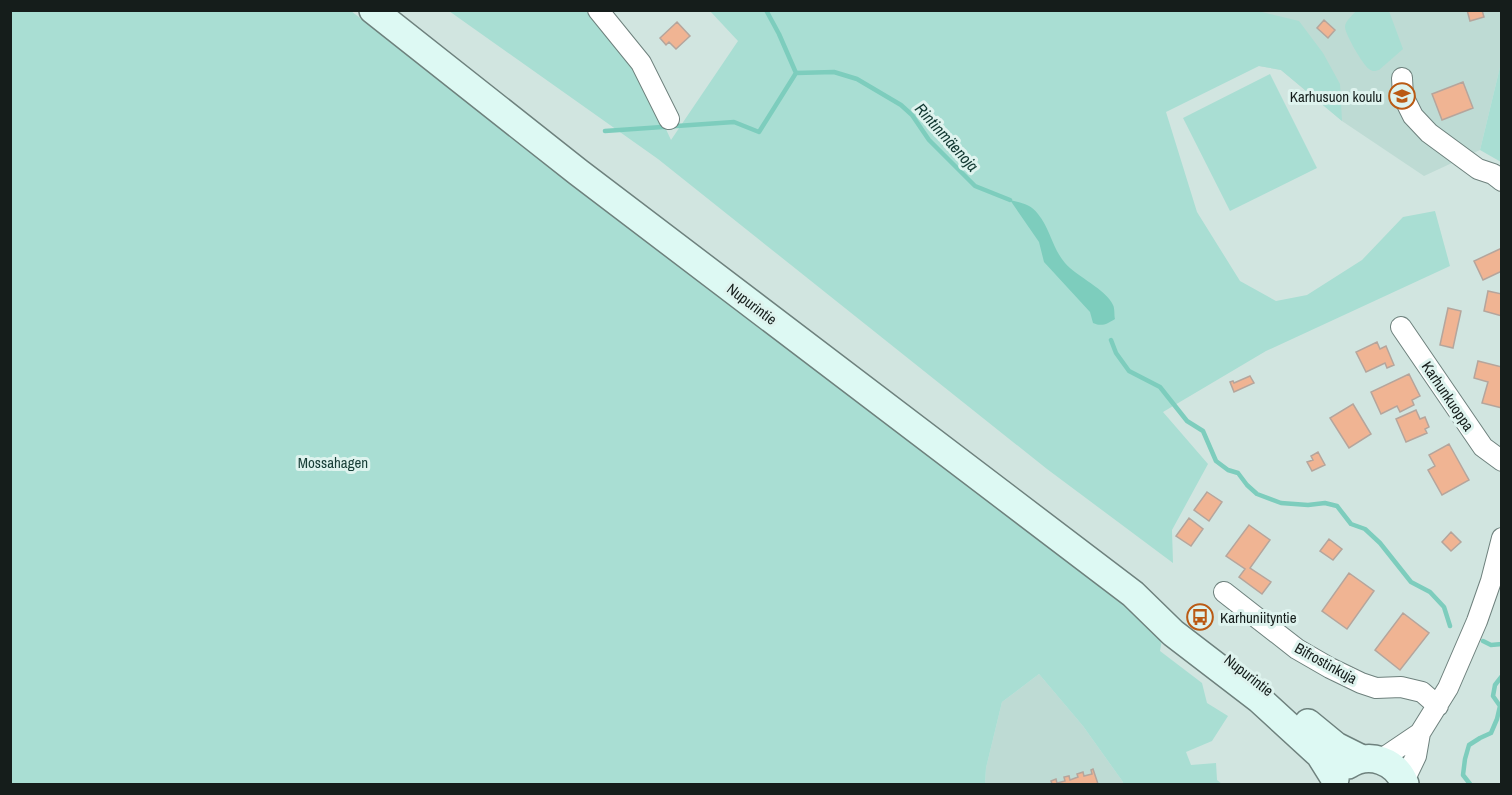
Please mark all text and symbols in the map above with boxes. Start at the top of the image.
school or university icon: Karhusuon koulu [1387,81,1417,111]
place label: Karhusuon koulu [1290,86,1382,107]
water label: Rintinmäenoja [910,98,984,176]
street label: Nupurintie [723,278,781,330]
street label: Karhunkuoppa [1417,357,1479,435]
park label: Mossahagen [298,452,368,473]
bus stop icon: Karhuniityntie [1185,602,1215,632]
place label: Karhuniityntie [1220,607,1297,628]
street label: Bifrostinkuja [1291,637,1361,689]
street label: Nupurintie [1220,649,1278,701]

